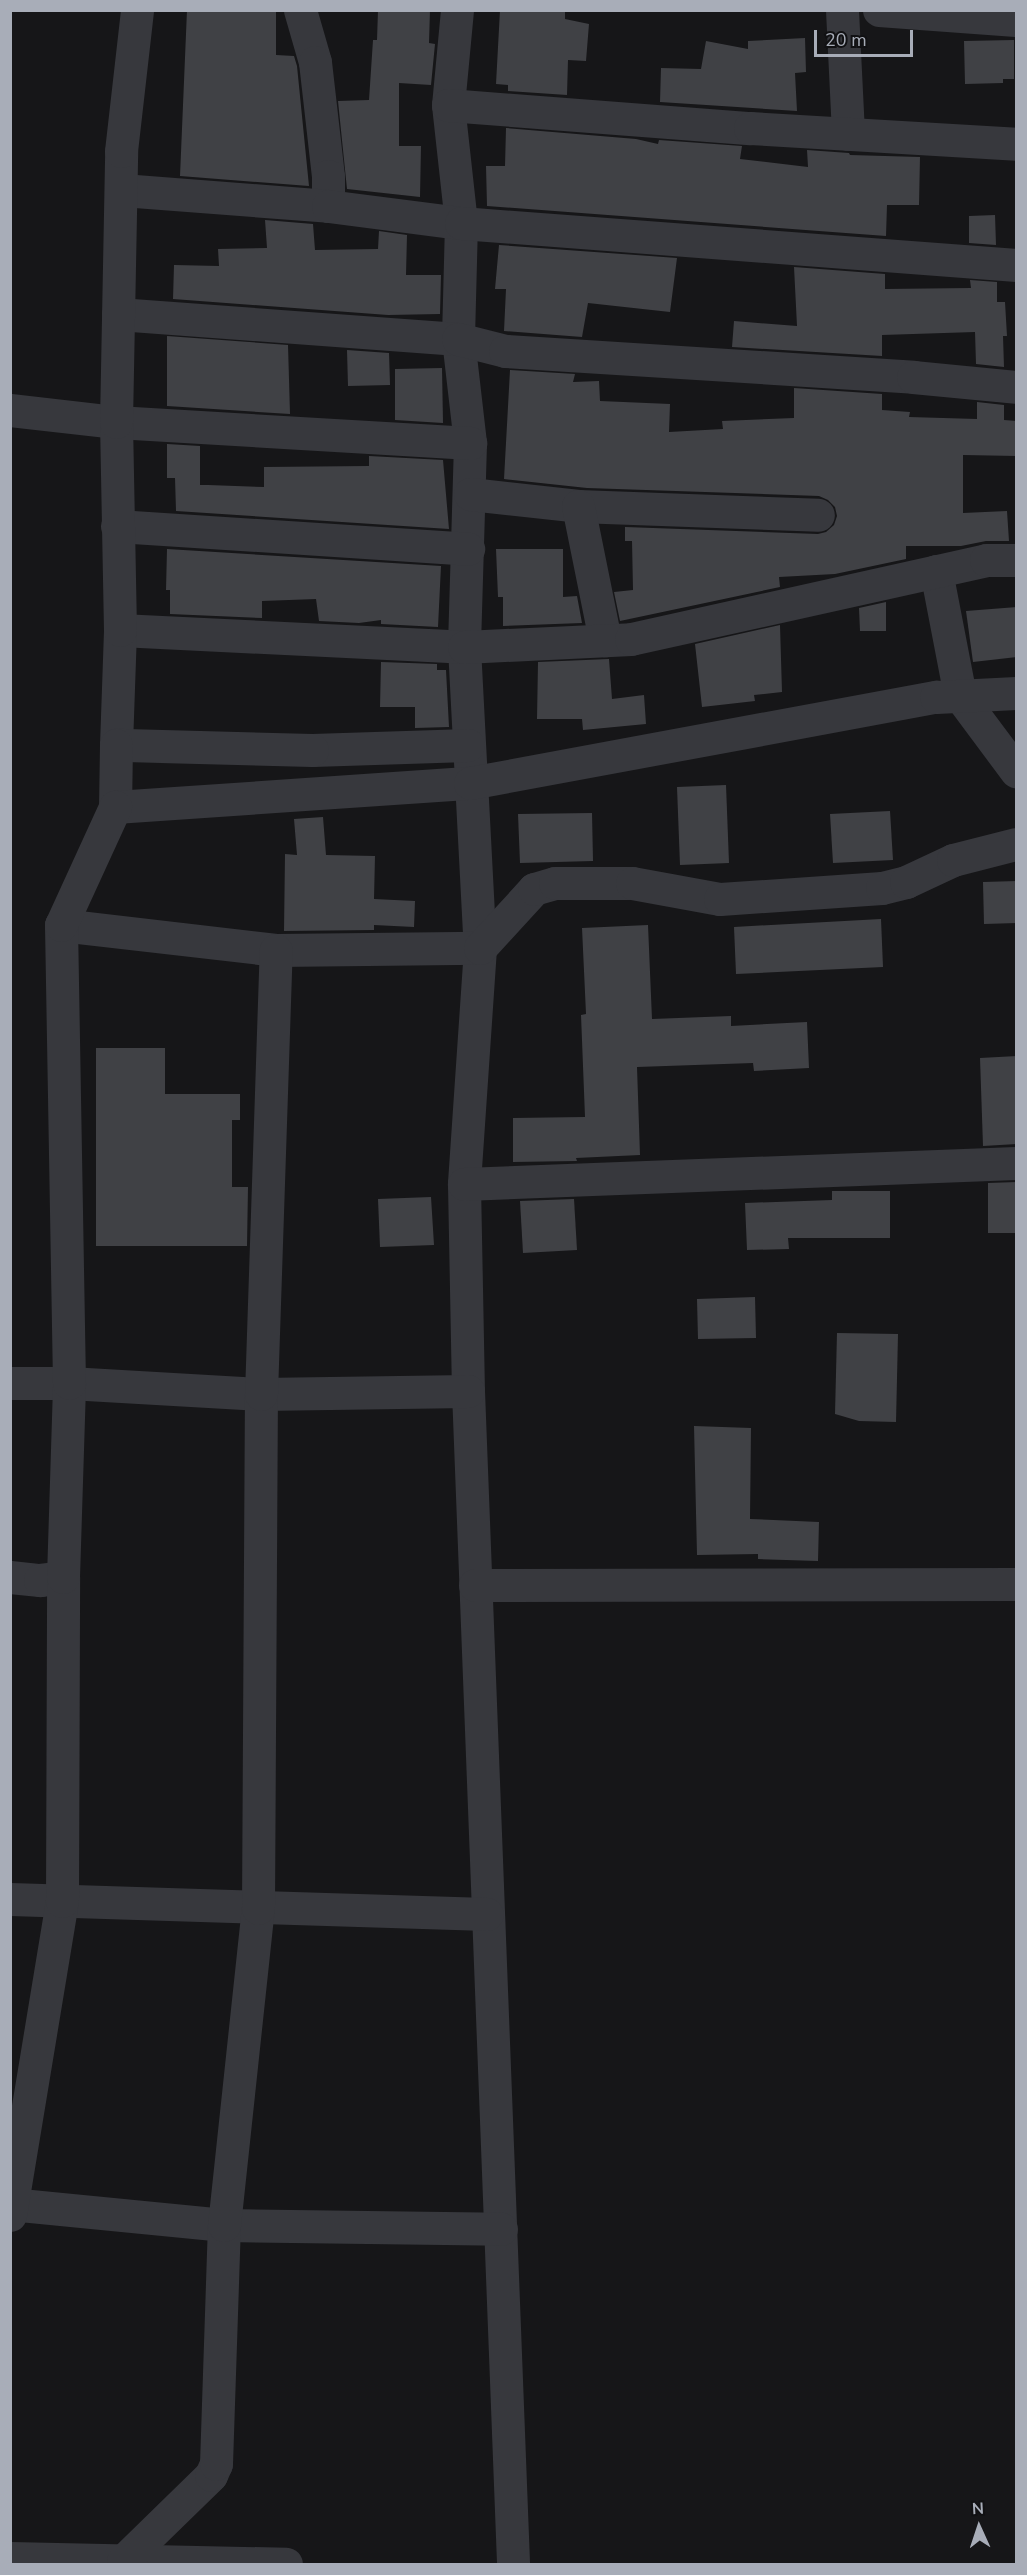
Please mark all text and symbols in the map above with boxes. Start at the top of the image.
scale bar [817,18,916,56]
text: 20 m [825,28,867,52]
north arrow [949,2497,1009,2557]
text: N [972,2498,985,2520]

